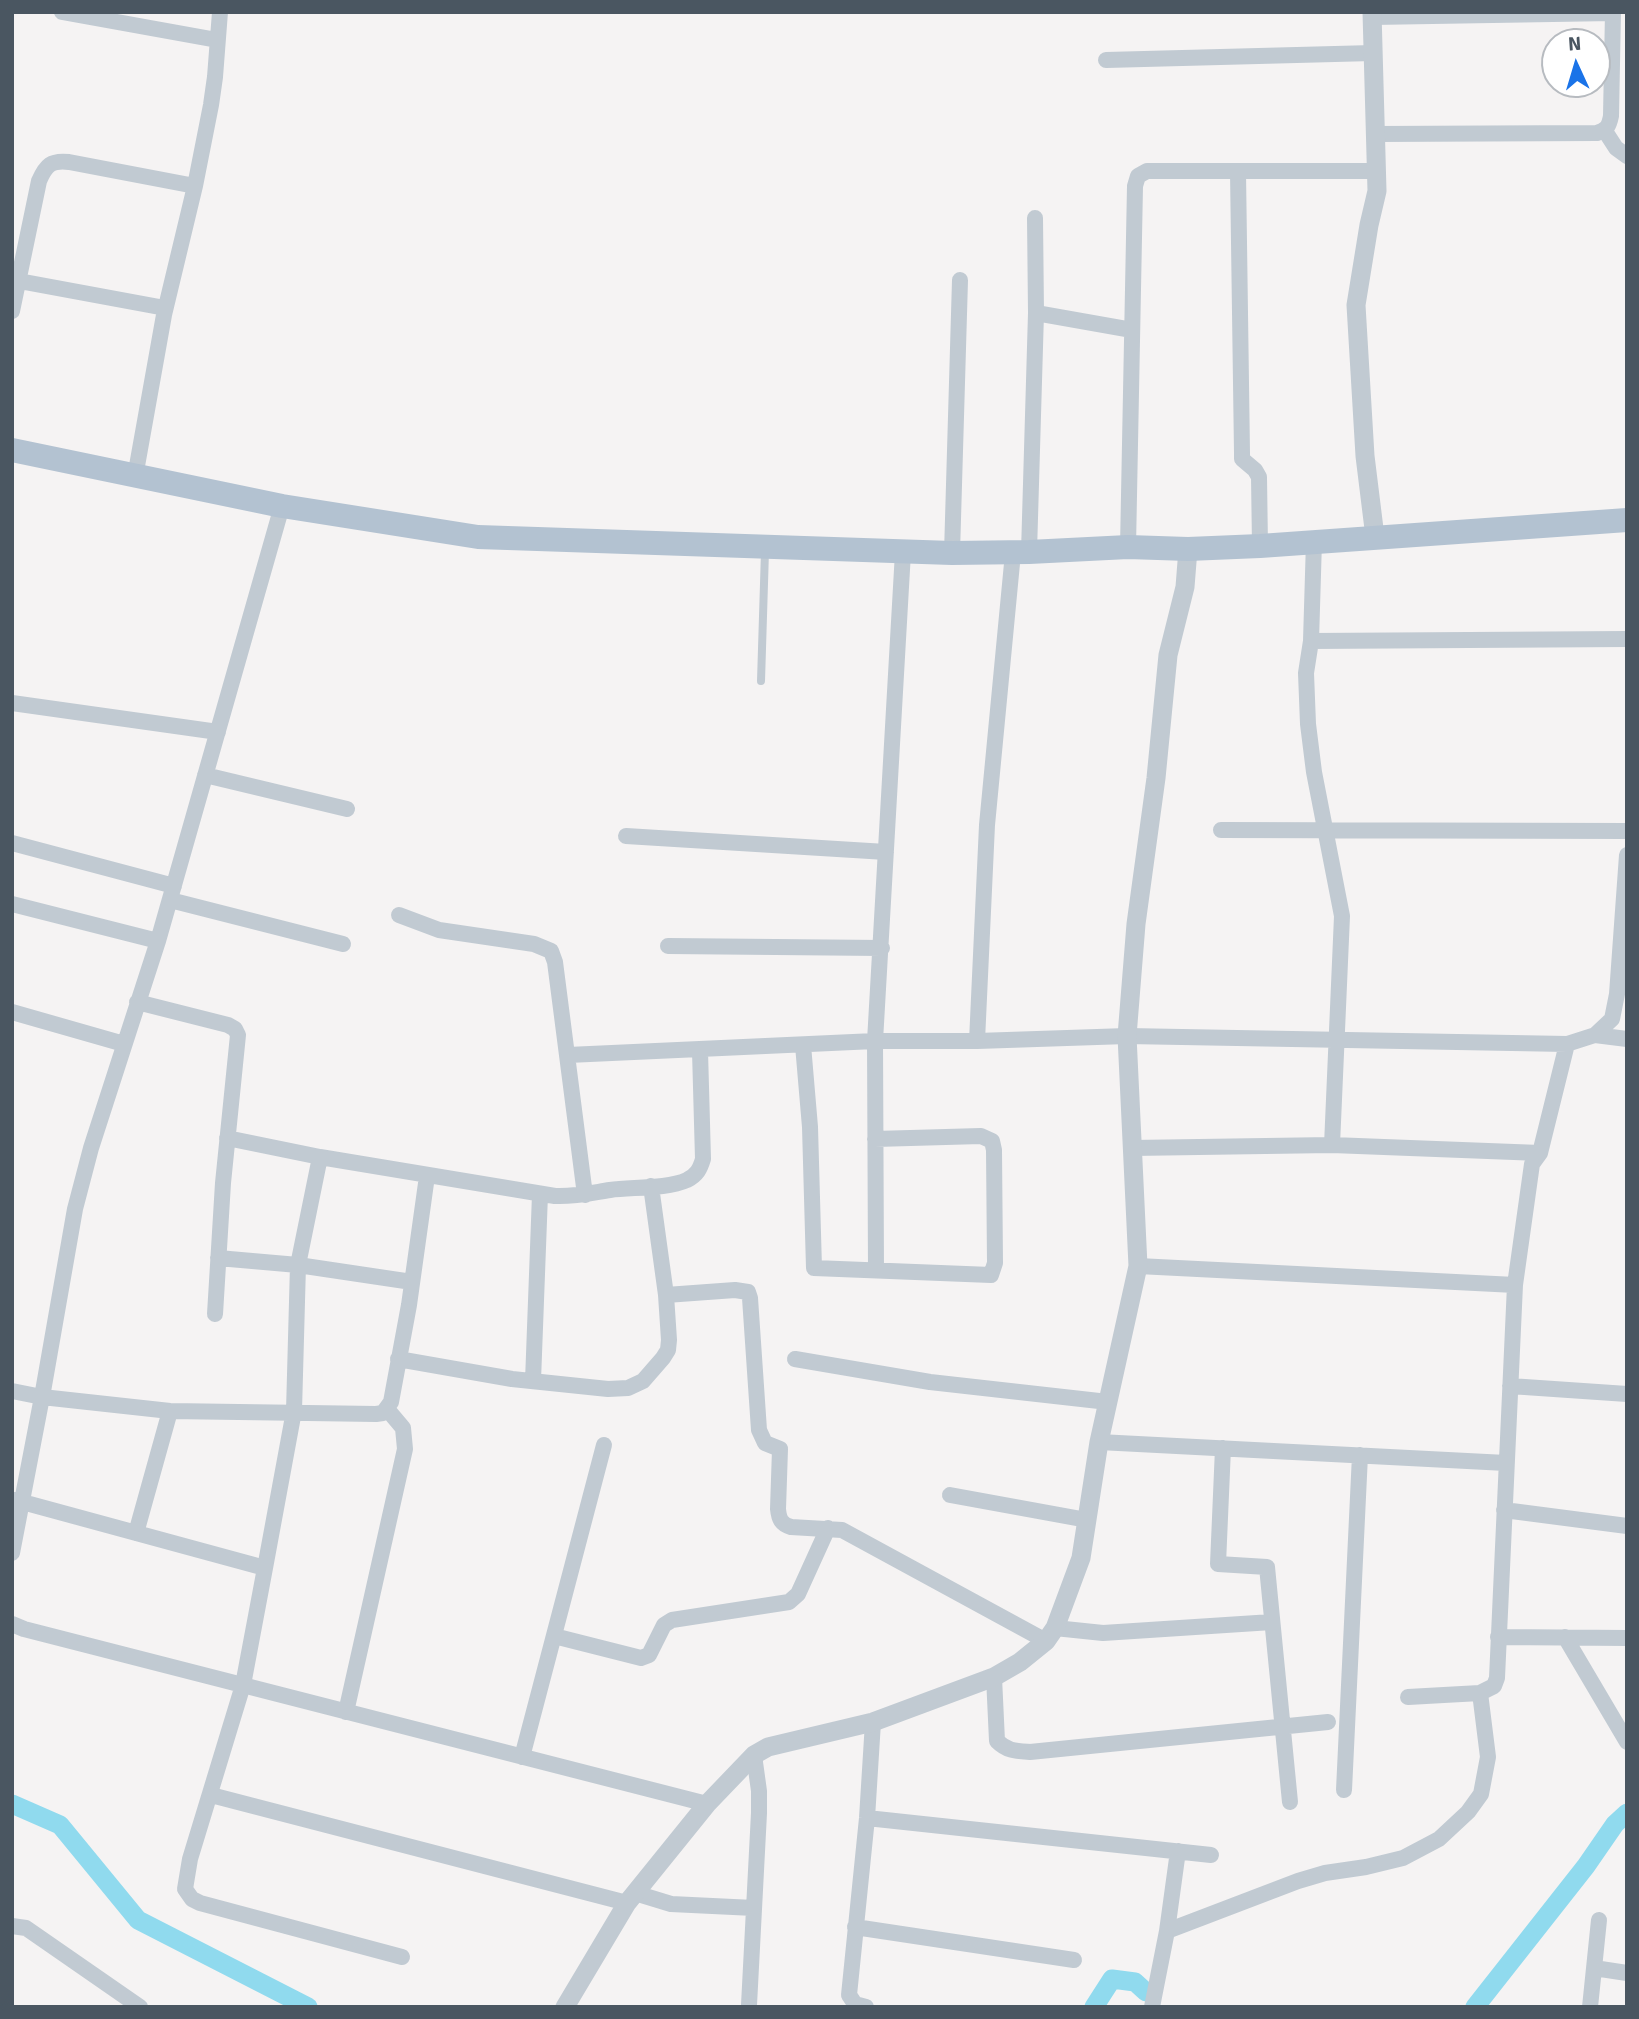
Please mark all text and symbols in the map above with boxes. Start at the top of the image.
north arrow [1541,28,1611,98]
text: N [1567,32,1582,56]

